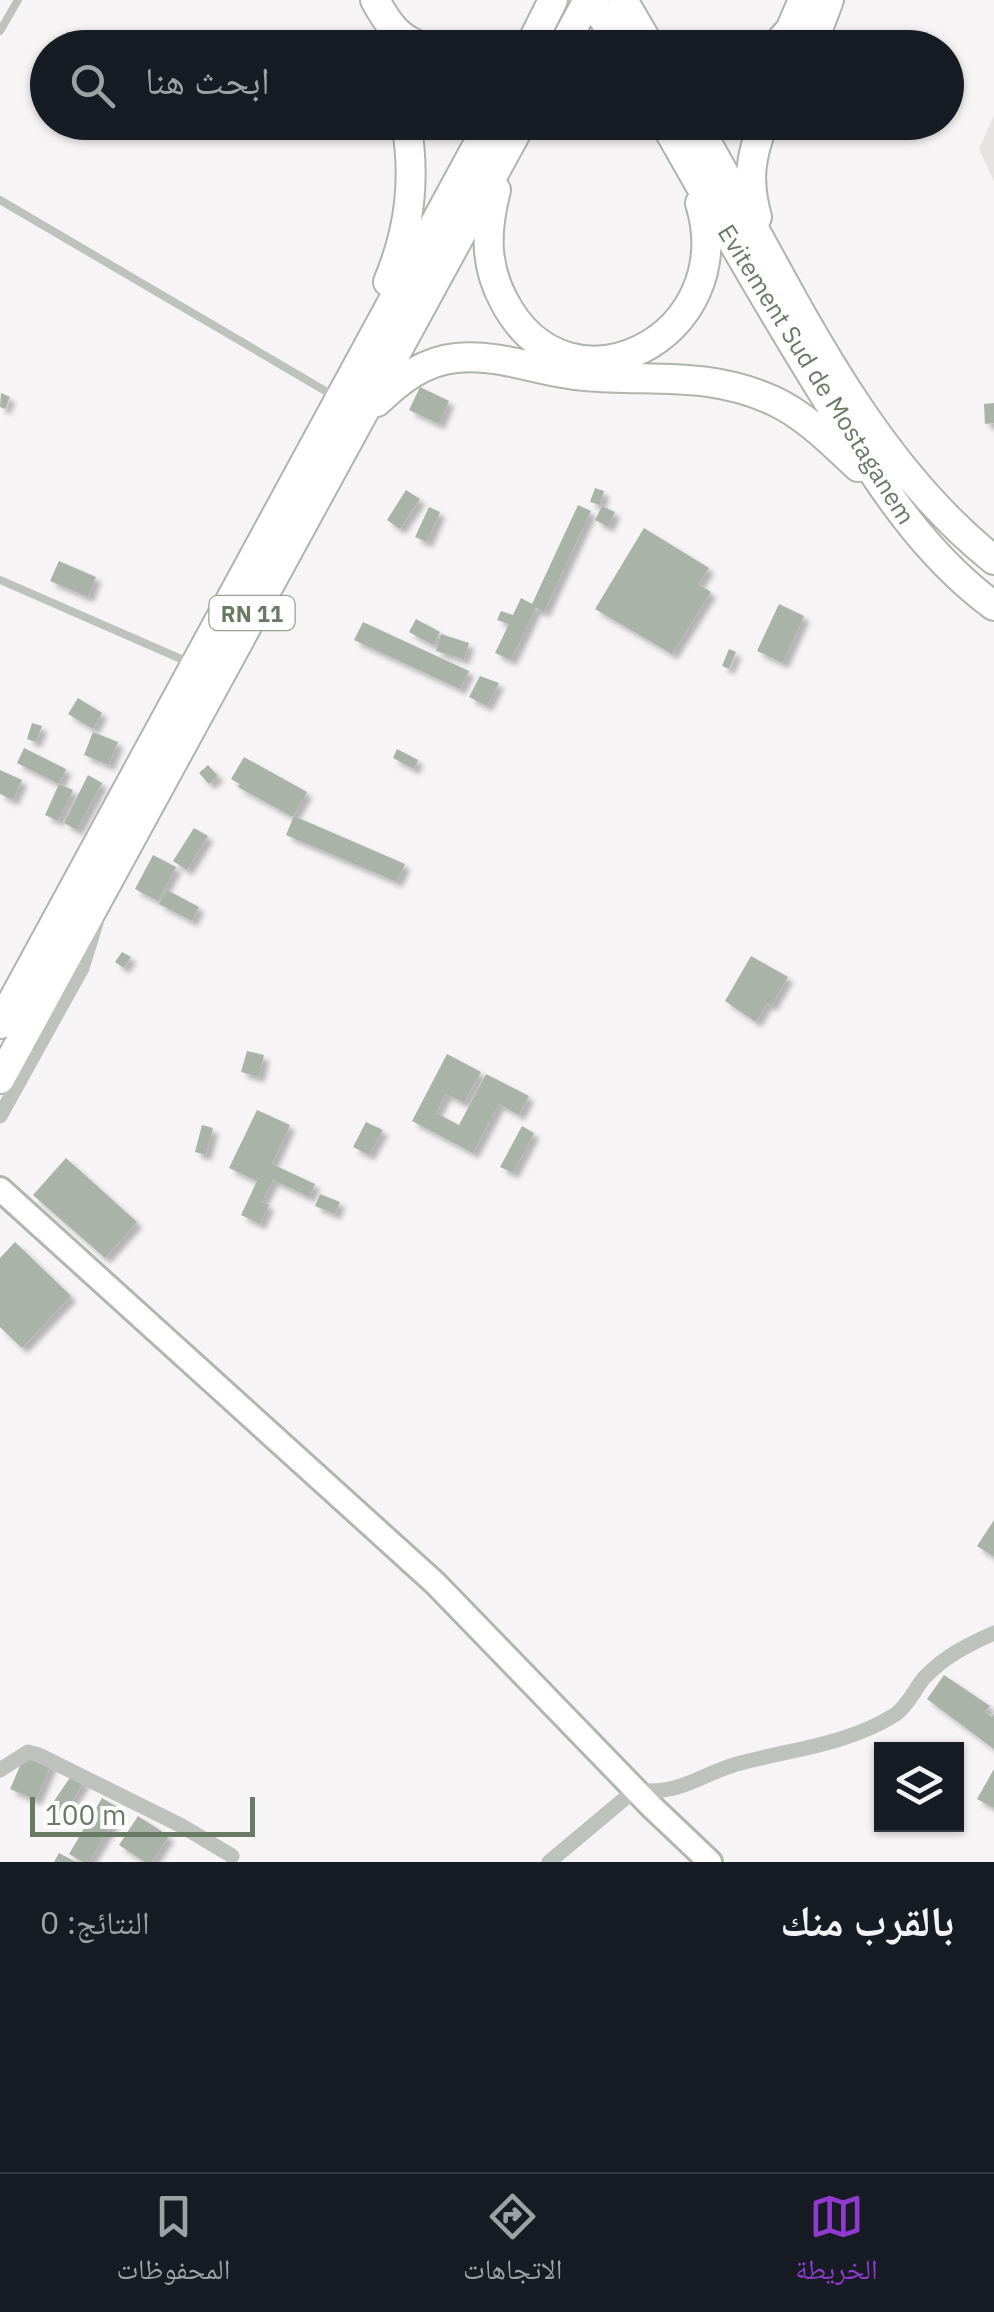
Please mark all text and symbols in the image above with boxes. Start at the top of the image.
search box [30,30,964,140]
text: ابحث هنا [145,55,270,104]
icon: search [65,58,120,113]
street label: Evitement Sud de Mostaganem [711,218,923,530]
road number: RN 11 [210,596,294,630]
map controls [874,1742,964,1832]
button: layers [874,1742,964,1832]
scale bar [30,1792,255,1836]
text: 100 m [45,1796,126,1833]
text: بالقرب منك [780,1893,954,1948]
text: النتائج: 0 [40,1901,150,1943]
tab: المحفوظات [116,2189,230,2297]
tab: الاتجاهات [463,2189,562,2297]
tab: الخريطة [795,2189,878,2297]

